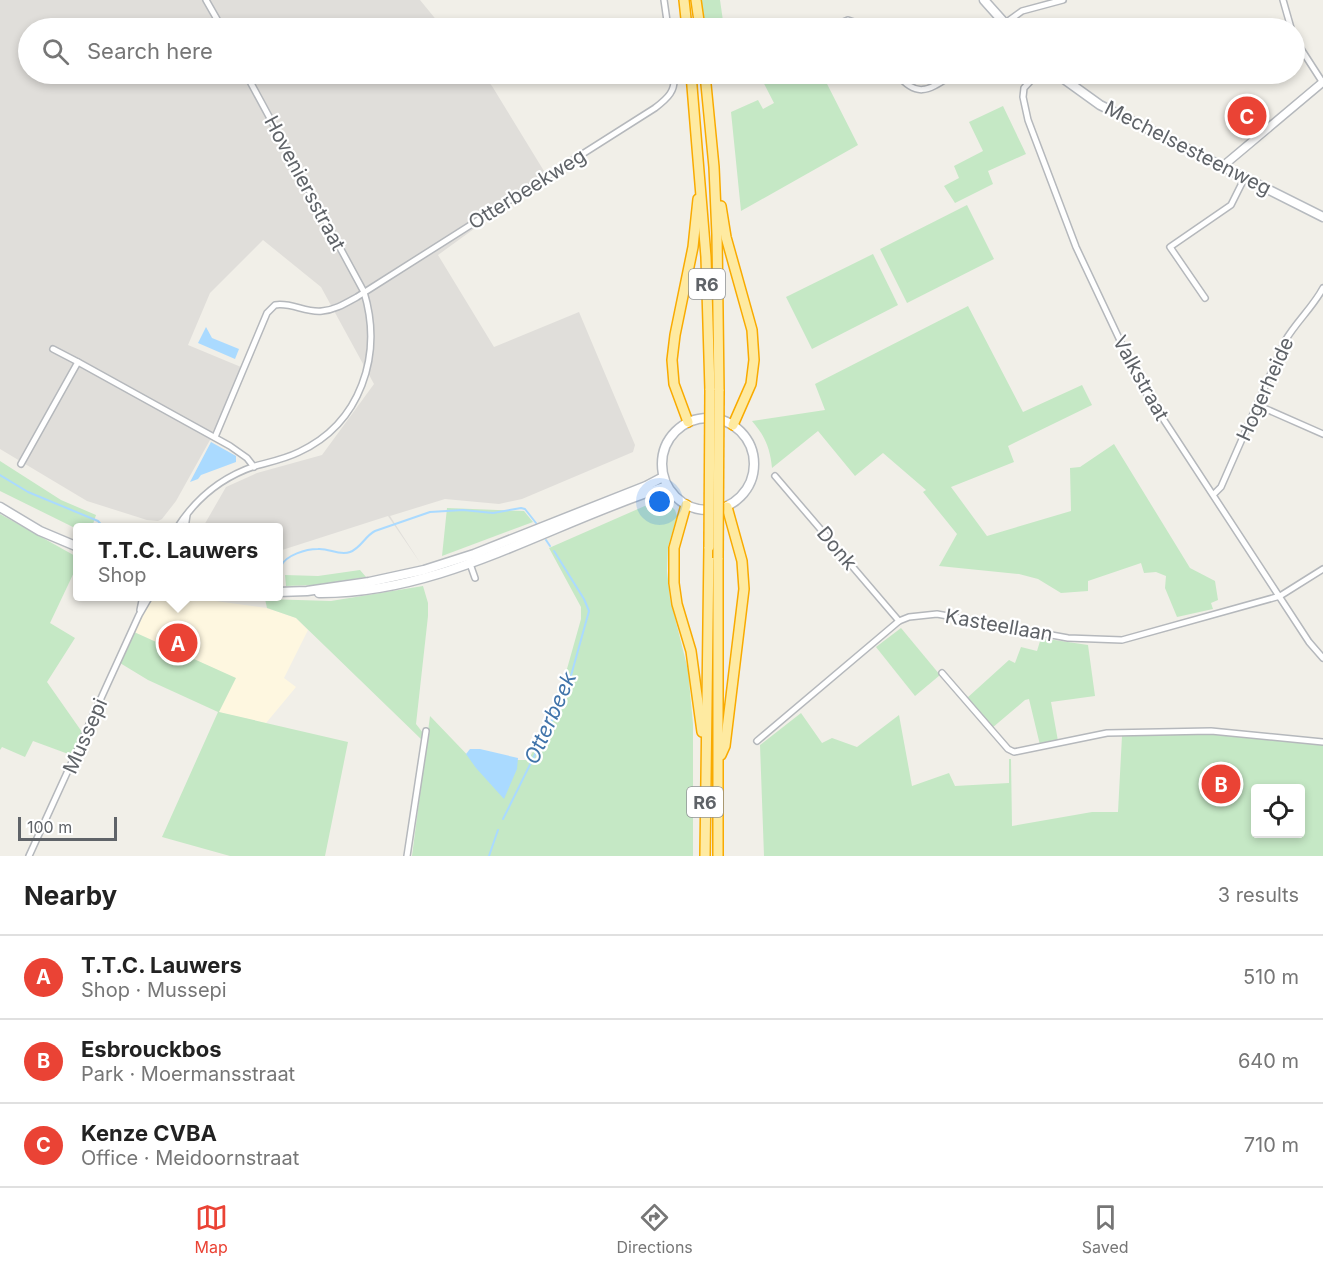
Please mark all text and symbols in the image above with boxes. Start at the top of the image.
search box [18,18,1305,84]
icon: search [39,35,72,68]
text: Search here [87,38,213,64]
pin: C [1228,94,1266,138]
street label: Mechelsesteenweg [1101,96,1275,200]
street label: Hoveniersstraat [259,112,351,255]
street label: Otterbeekweg [464,143,590,235]
road number: R6 [689,269,725,299]
street label: Valkstraat [1108,331,1174,425]
street label: Hogerheide [1231,333,1299,445]
your location [645,487,674,516]
street label: Donk [812,521,862,575]
popup [73,523,283,601]
text: T.T.C. Lauwers [98,537,258,563]
text: Shop [98,563,147,587]
street label: Kasteellaan [943,604,1055,646]
pin: A [158,620,198,666]
water label: Otterbeek [519,668,582,768]
street label: Mussepi [58,695,112,777]
pin: B [1202,762,1240,806]
map controls [1251,784,1305,838]
button: locate [1251,784,1305,838]
road number: R6 [687,787,723,817]
scale bar [18,814,117,842]
text: 100 m [27,817,72,837]
text: Nearby [24,880,117,911]
text: 3 results [1218,883,1299,907]
text: T.T.C. Lauwers [81,952,242,978]
text: A [36,965,51,989]
text: 510 m [1243,965,1299,989]
text: Shop · Mussepi [81,978,227,1002]
text: Esbrouckbos [81,1036,222,1062]
text: B [37,1049,50,1073]
text: 640 m [1238,1049,1299,1073]
text: Park · Moermansstraat [81,1062,295,1086]
text: Kenze CVBA [81,1120,217,1146]
text: C [36,1133,51,1157]
text: 710 m [1244,1133,1299,1157]
text: Office · Meidoornstraat [81,1146,299,1170]
tab: Map [194,1201,228,1257]
tab: Directions [617,1201,693,1257]
tab: Saved [1082,1201,1129,1257]

